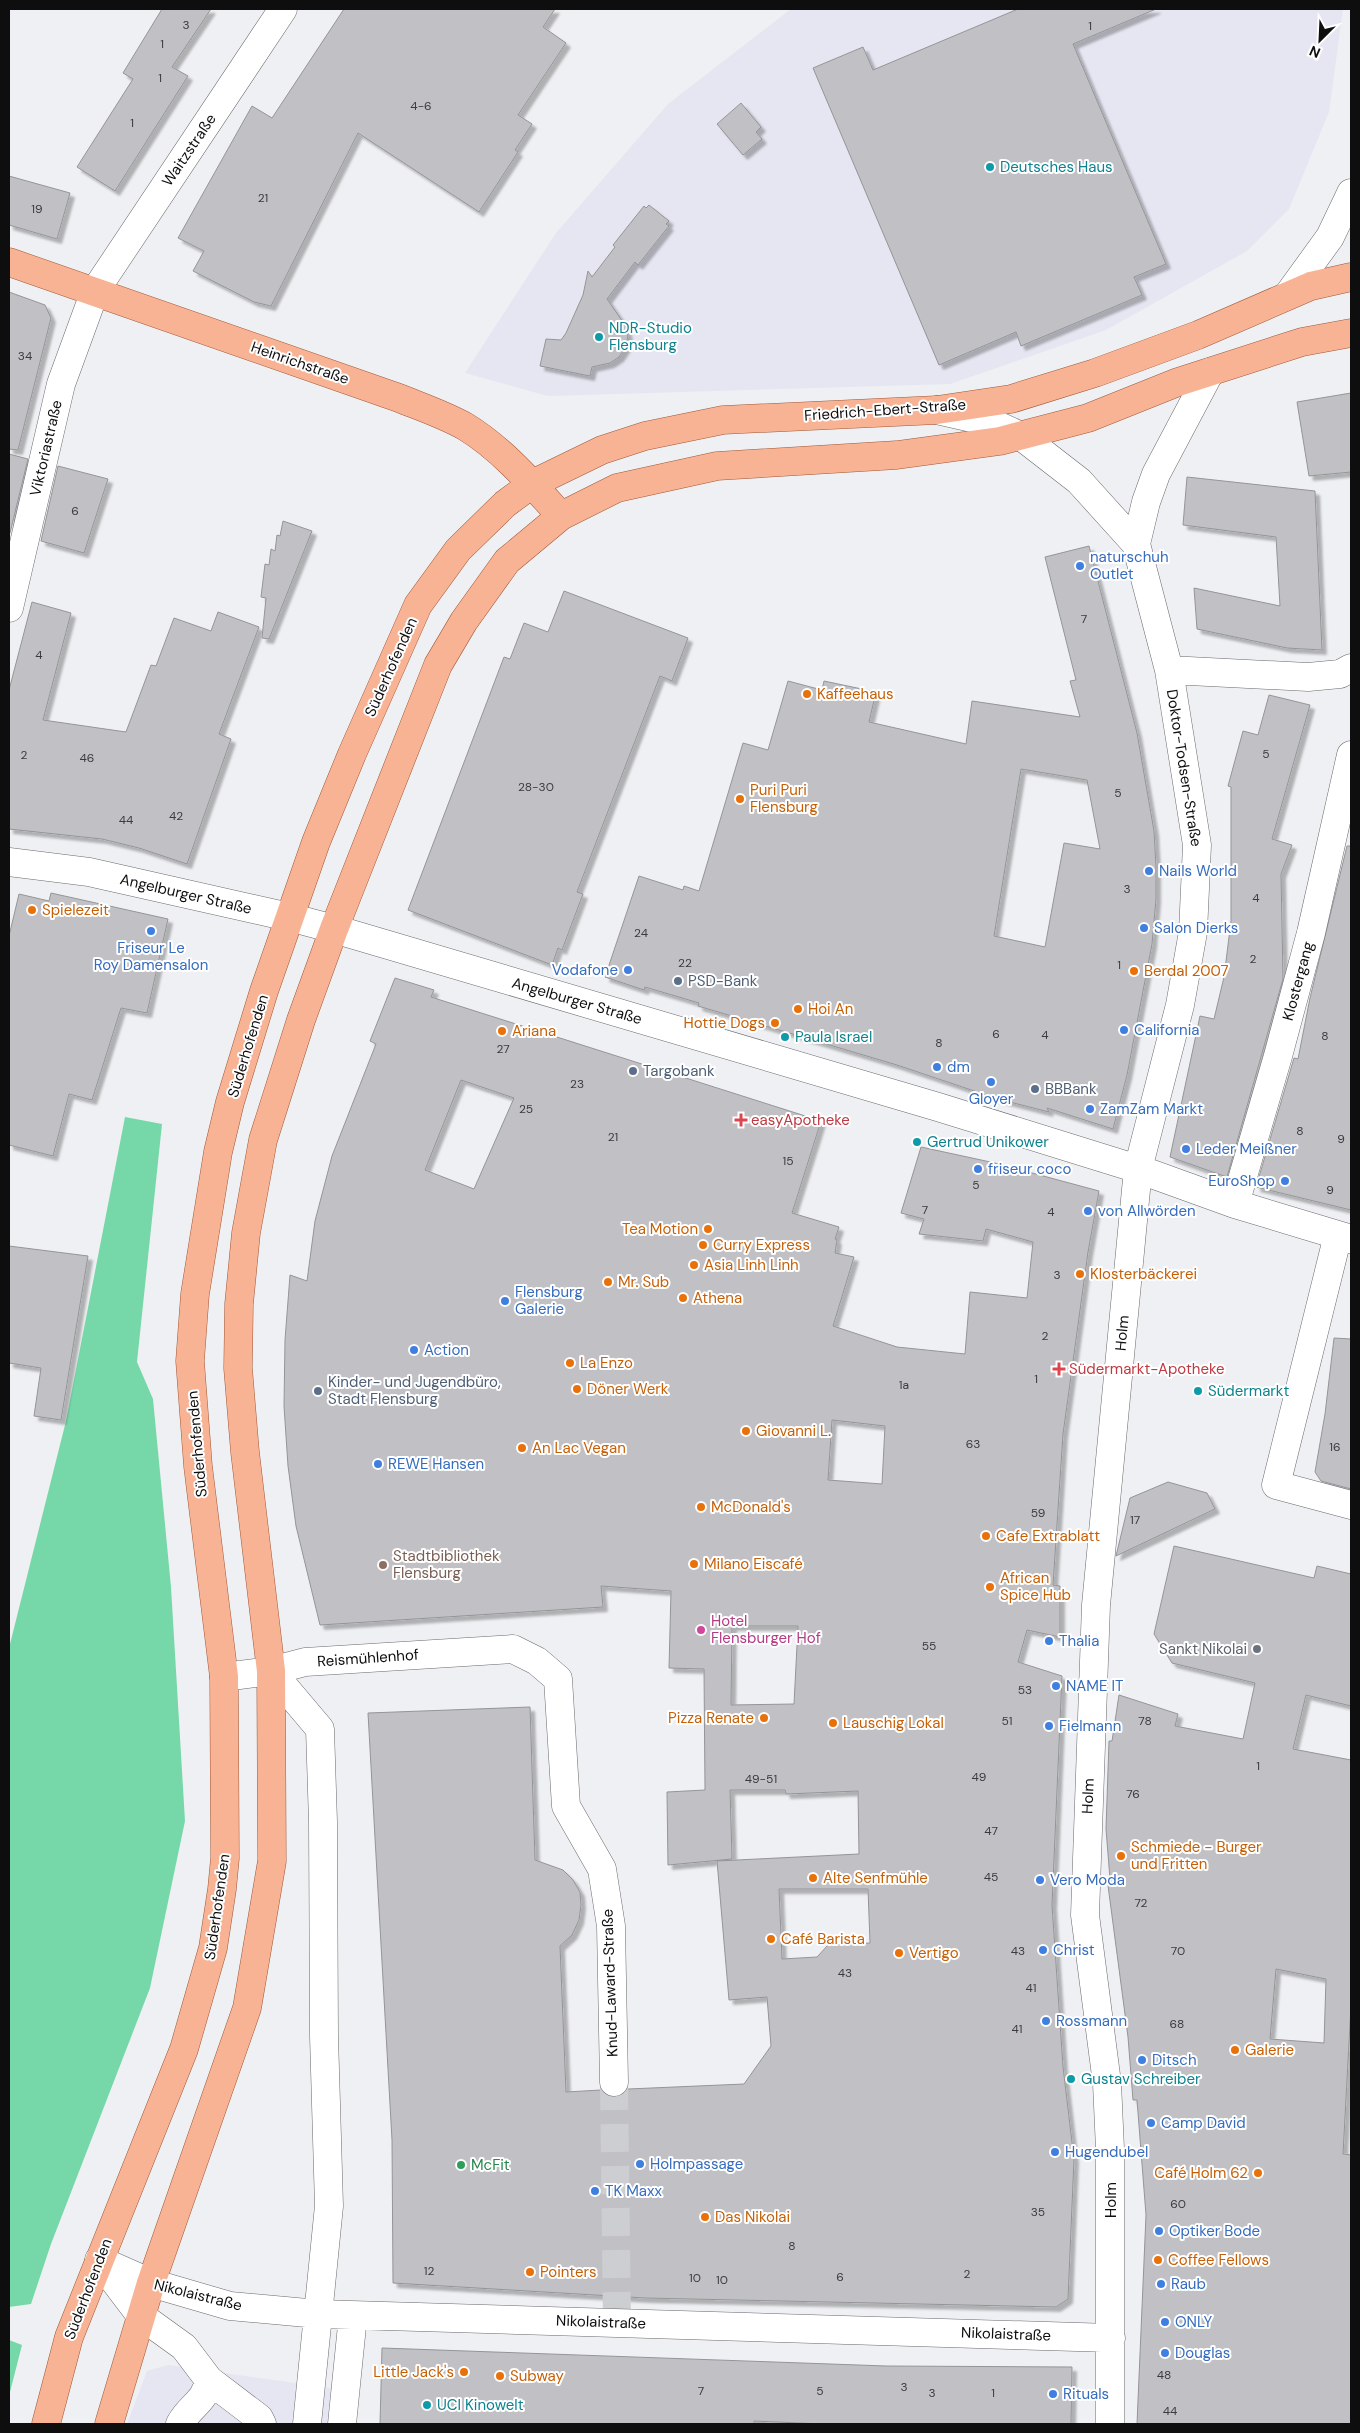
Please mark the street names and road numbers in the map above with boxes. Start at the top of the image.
street label: Waitzstraße [157,110,221,190]
street label: Heinrichstraße [248,337,352,389]
street label: Friedrich-Ebert-Straße [803,394,967,426]
street label: Viktoriastraße [25,398,67,498]
street label: Süderhofenden [360,614,422,720]
street label: Doktor-Todsen-Straße [1162,688,1206,848]
street label: Angelburger Straße [118,869,254,919]
street label: Klostergang [1278,939,1318,1023]
street label: Angelburger Straße [510,973,644,1029]
street label: Süderhofenden [223,992,273,1100]
street label: Holm [1110,1314,1134,1352]
street label: Süderhofenden [182,1390,212,1498]
street label: Reismühlenhof [317,1644,419,1672]
street label: Holm [1077,1778,1099,1814]
street label: Süderhofenden [200,1853,234,1961]
street label: Knud-Laward-Straße [597,1909,623,2057]
street label: Holm [1101,2182,1121,2218]
street label: Süderhofenden [60,2236,116,2342]
street label: Nikolaistraße [152,2274,244,2316]
street label: Nikolaistraße [556,2310,646,2334]
street label: Nikolaistraße [961,2322,1051,2346]

